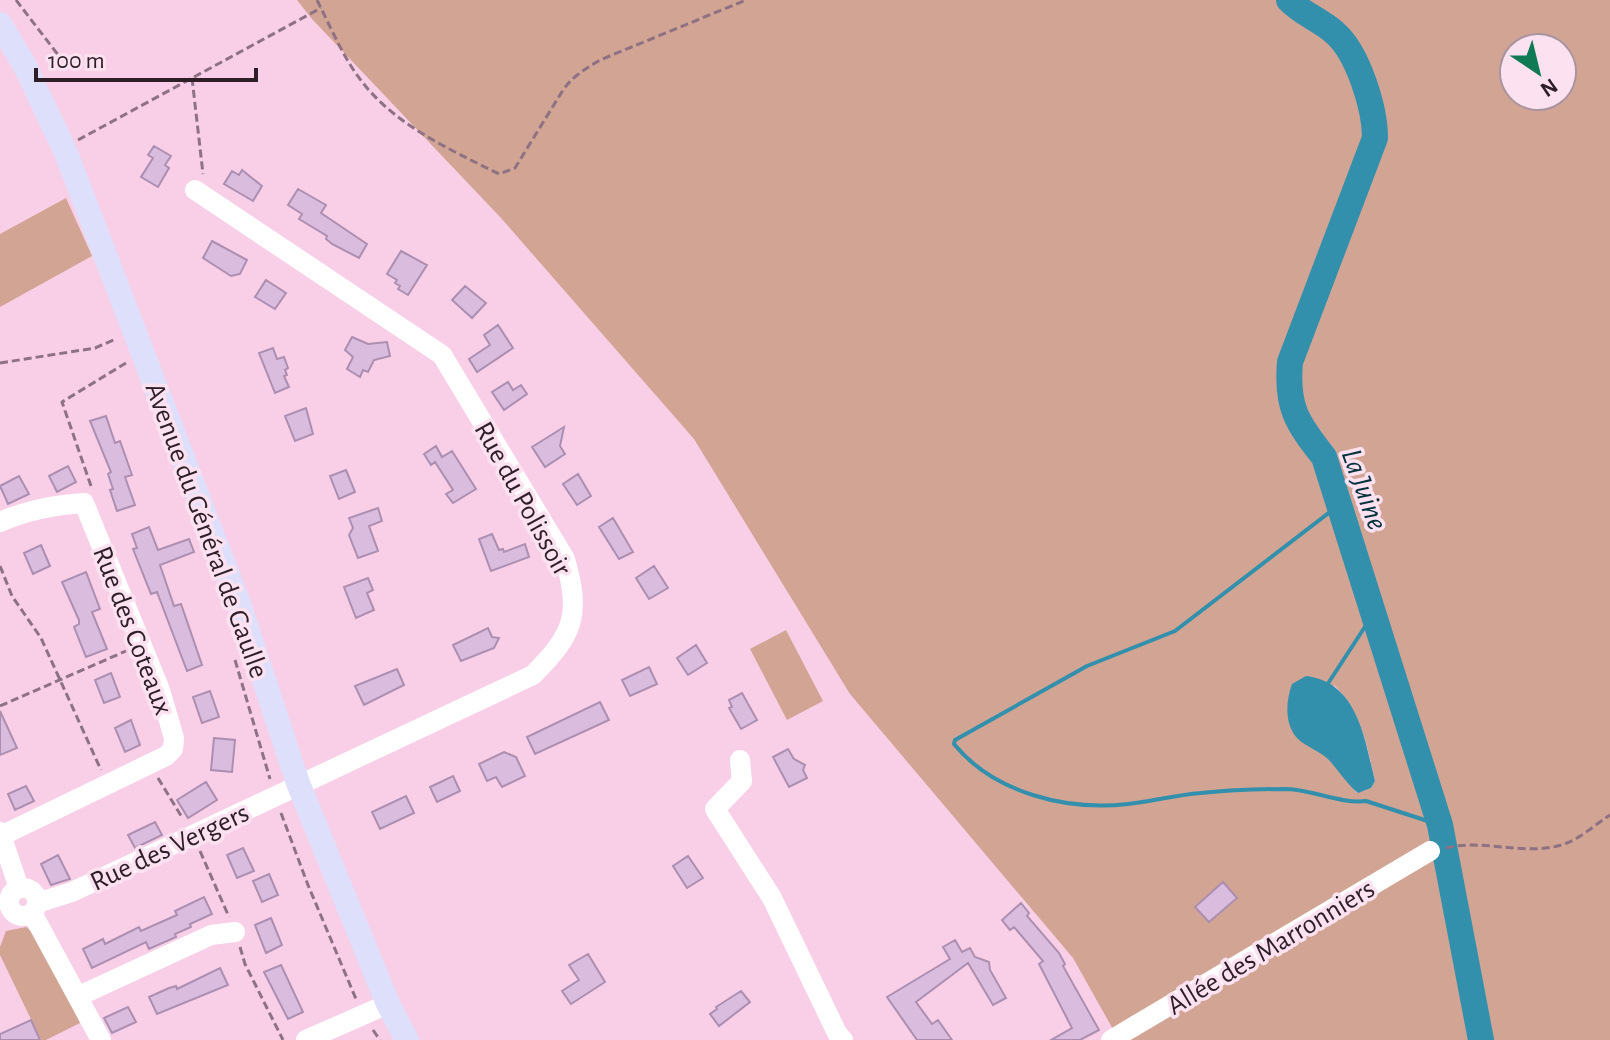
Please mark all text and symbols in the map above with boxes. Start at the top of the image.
scale bar [36,32,256,82]
north arrow [1498,32,1578,112]
text: 100 m [48,49,105,73]
text: N [1536,74,1561,101]
street label: Avenue du Général de Gaulle [140,379,273,682]
street label: Rue du Polissoir [468,417,576,581]
water label: La Juine [1336,445,1392,534]
street label: Rue des Coteaux [87,543,177,719]
street label: Rue des Vergers [86,799,254,897]
street label: Allée des Marronniers [1162,875,1380,1021]

